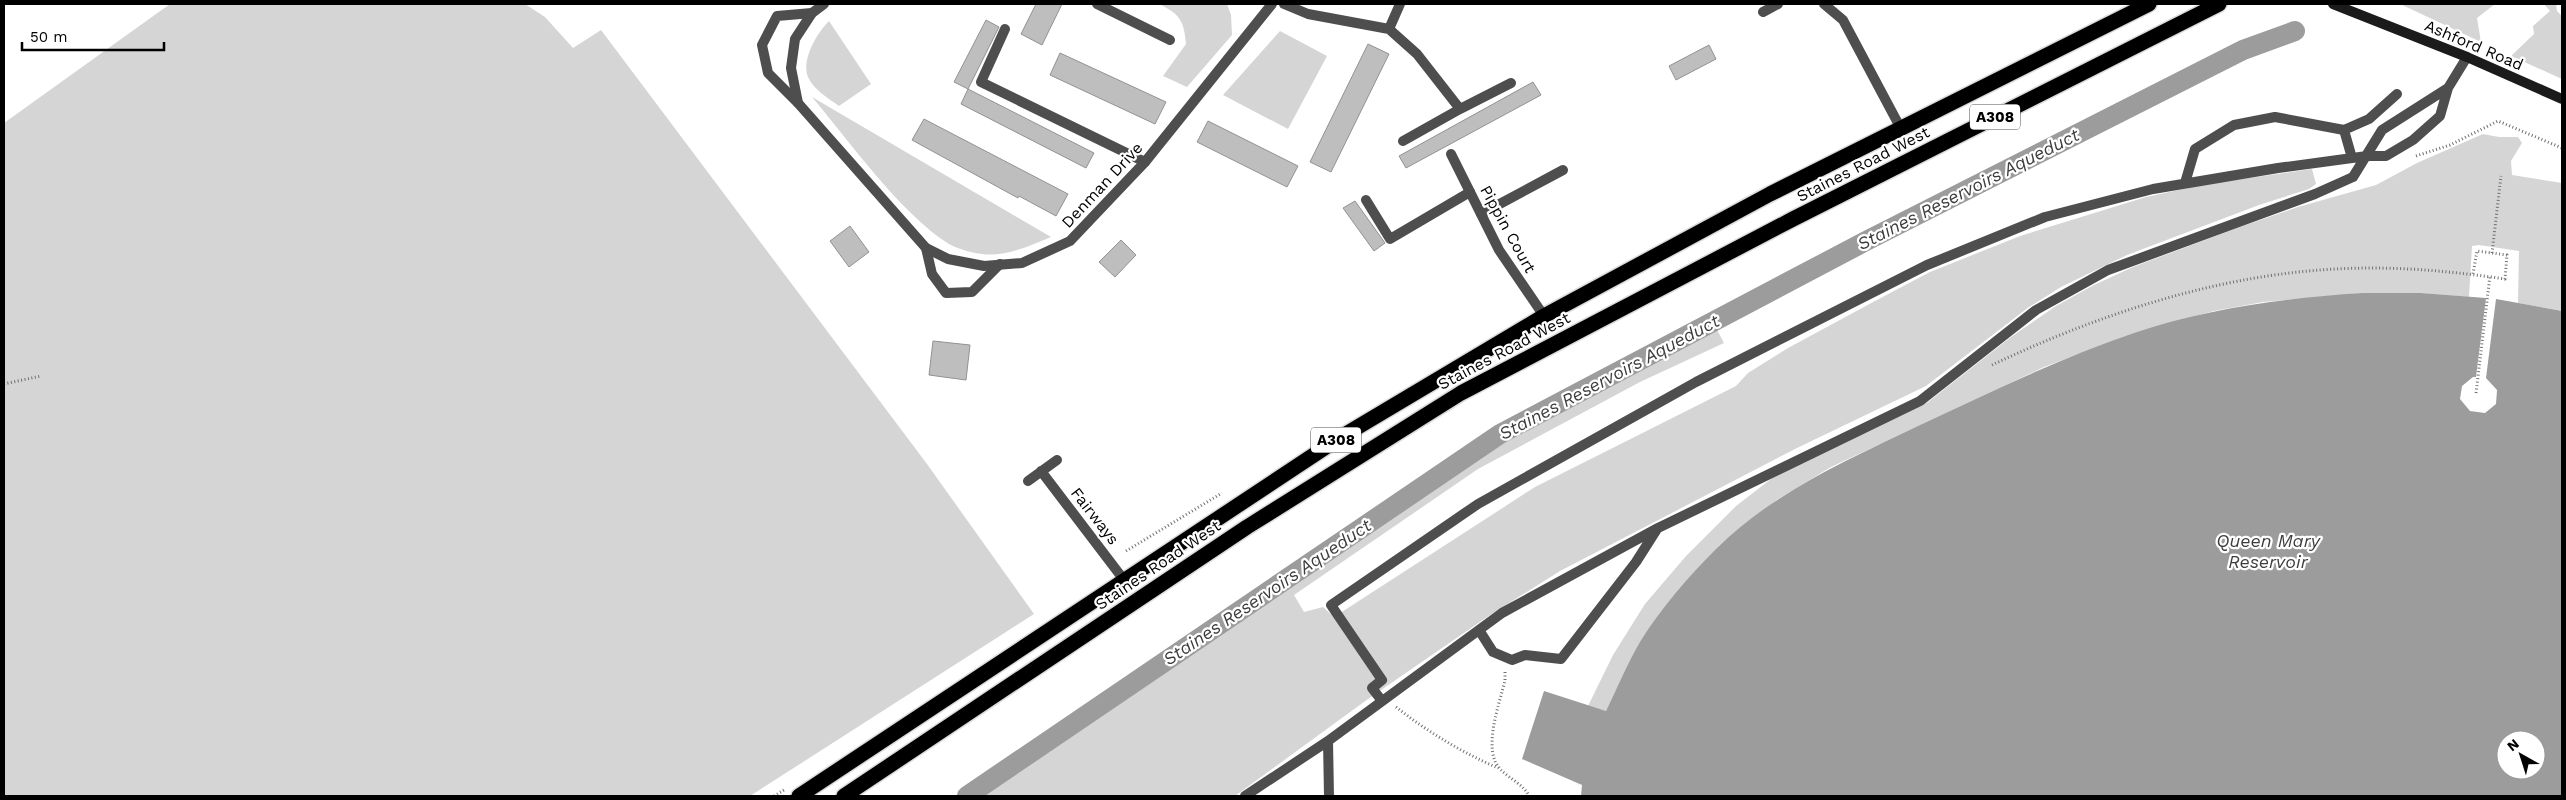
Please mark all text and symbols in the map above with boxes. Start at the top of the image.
street label: Ashford Road [2422,16,2526,74]
scale bar [22,20,165,52]
text: 50 m [30,28,67,46]
road number: A308 [1970,104,2020,130]
street label: Staines Road West [1793,122,1933,206]
water label: Staines Reservoirs Aqueduct [1853,123,2083,254]
street label: Denman Drive [1057,138,1147,232]
street label: Pippin Court [1476,182,1540,276]
street label: Staines Road West [1435,308,1573,394]
water label: Staines Reservoirs Aqueduct [1495,310,1723,444]
road number: A308 [1311,428,1361,452]
street label: Fairways [1067,484,1123,548]
water label: Staines Reservoirs Aqueduct [1159,514,1376,670]
street label: Staines Road West [1092,516,1224,614]
water label: Queen Mary Reservoir [2216,530,2322,572]
north arrow [2496,730,2546,780]
text: N [2504,735,2522,754]

